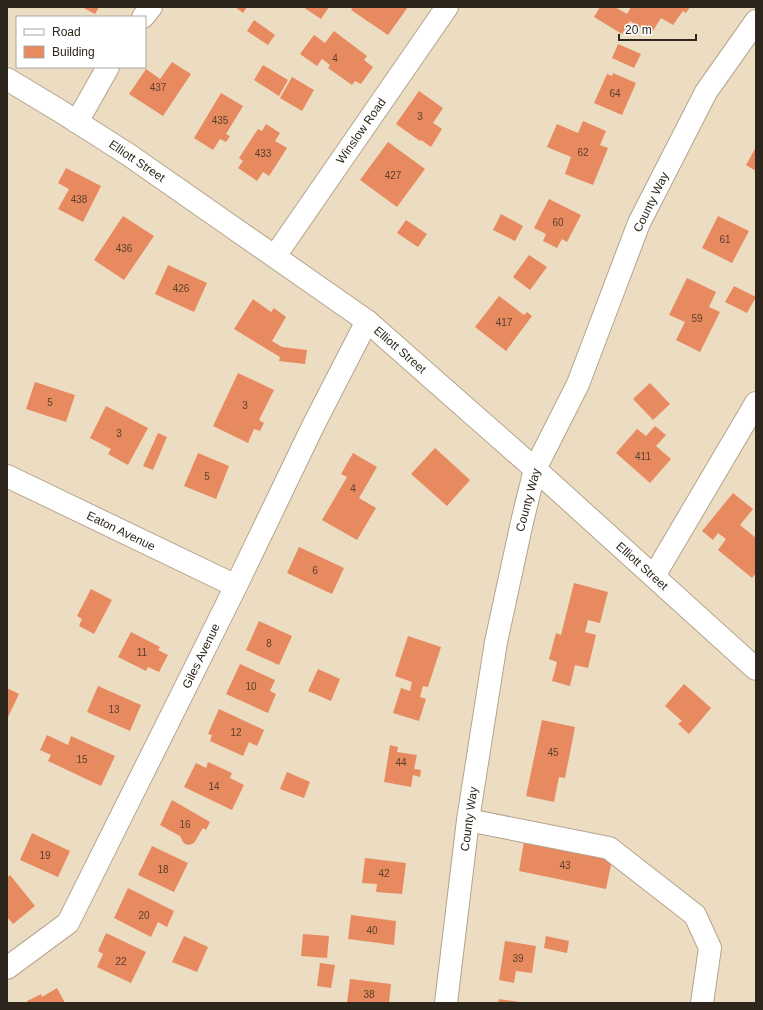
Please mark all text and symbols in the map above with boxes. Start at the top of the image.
legend [16,16,146,68]
scale bar [619,16,696,42]
text: 20 m [625,23,652,37]
text: Road [52,25,81,39]
text: Building [52,45,95,59]
house number: 4 [332,53,338,64]
house number: 437 [150,82,167,93]
house number: 64 [609,88,621,99]
street label: Winslow Road [333,96,389,166]
house number: 3 [417,111,423,122]
house number: 435 [212,115,229,126]
street label: Elliott Street [106,137,168,185]
house number: 62 [577,147,589,158]
house number: 433 [255,148,272,159]
house number: 427 [385,170,402,181]
street label: County Way [630,170,672,234]
house number: 438 [71,194,88,205]
house number: 60 [552,217,564,228]
house number: 61 [719,234,731,245]
house number: 436 [116,243,133,254]
house number: 426 [173,283,190,294]
house number: 59 [691,313,703,324]
house number: 417 [496,317,513,328]
street label: Elliott Street [371,323,430,377]
house number: 5 [47,397,53,408]
house number: 3 [242,400,248,411]
house number: 3 [116,428,122,439]
house number: 411 [635,451,651,462]
street label: County Way [513,467,543,533]
house number: 5 [204,471,210,482]
house number: 4 [350,483,356,494]
street label: Eaton Avenue [84,508,158,554]
street label: Elliott Street [613,539,671,593]
house number: 6 [312,565,318,576]
street label: Giles Avenue [179,621,223,691]
house number: 8 [266,638,272,649]
house number: 11 [137,647,148,658]
house number: 10 [245,681,257,692]
house number: 13 [108,704,120,715]
house number: 12 [230,727,242,738]
house number: 45 [547,747,559,758]
house number: 15 [76,754,88,765]
house number: 44 [395,757,407,768]
house number: 14 [208,781,220,792]
street label: County Way [458,786,480,852]
house number: 16 [179,819,191,830]
house number: 19 [39,850,51,861]
house number: 43 [559,860,571,871]
house number: 18 [157,864,169,875]
house number: 42 [378,868,390,879]
house number: 20 [138,910,150,921]
house number: 40 [366,925,378,936]
house number: 39 [512,953,524,964]
house number: 22 [115,956,127,967]
house number: 38 [363,989,375,1000]

